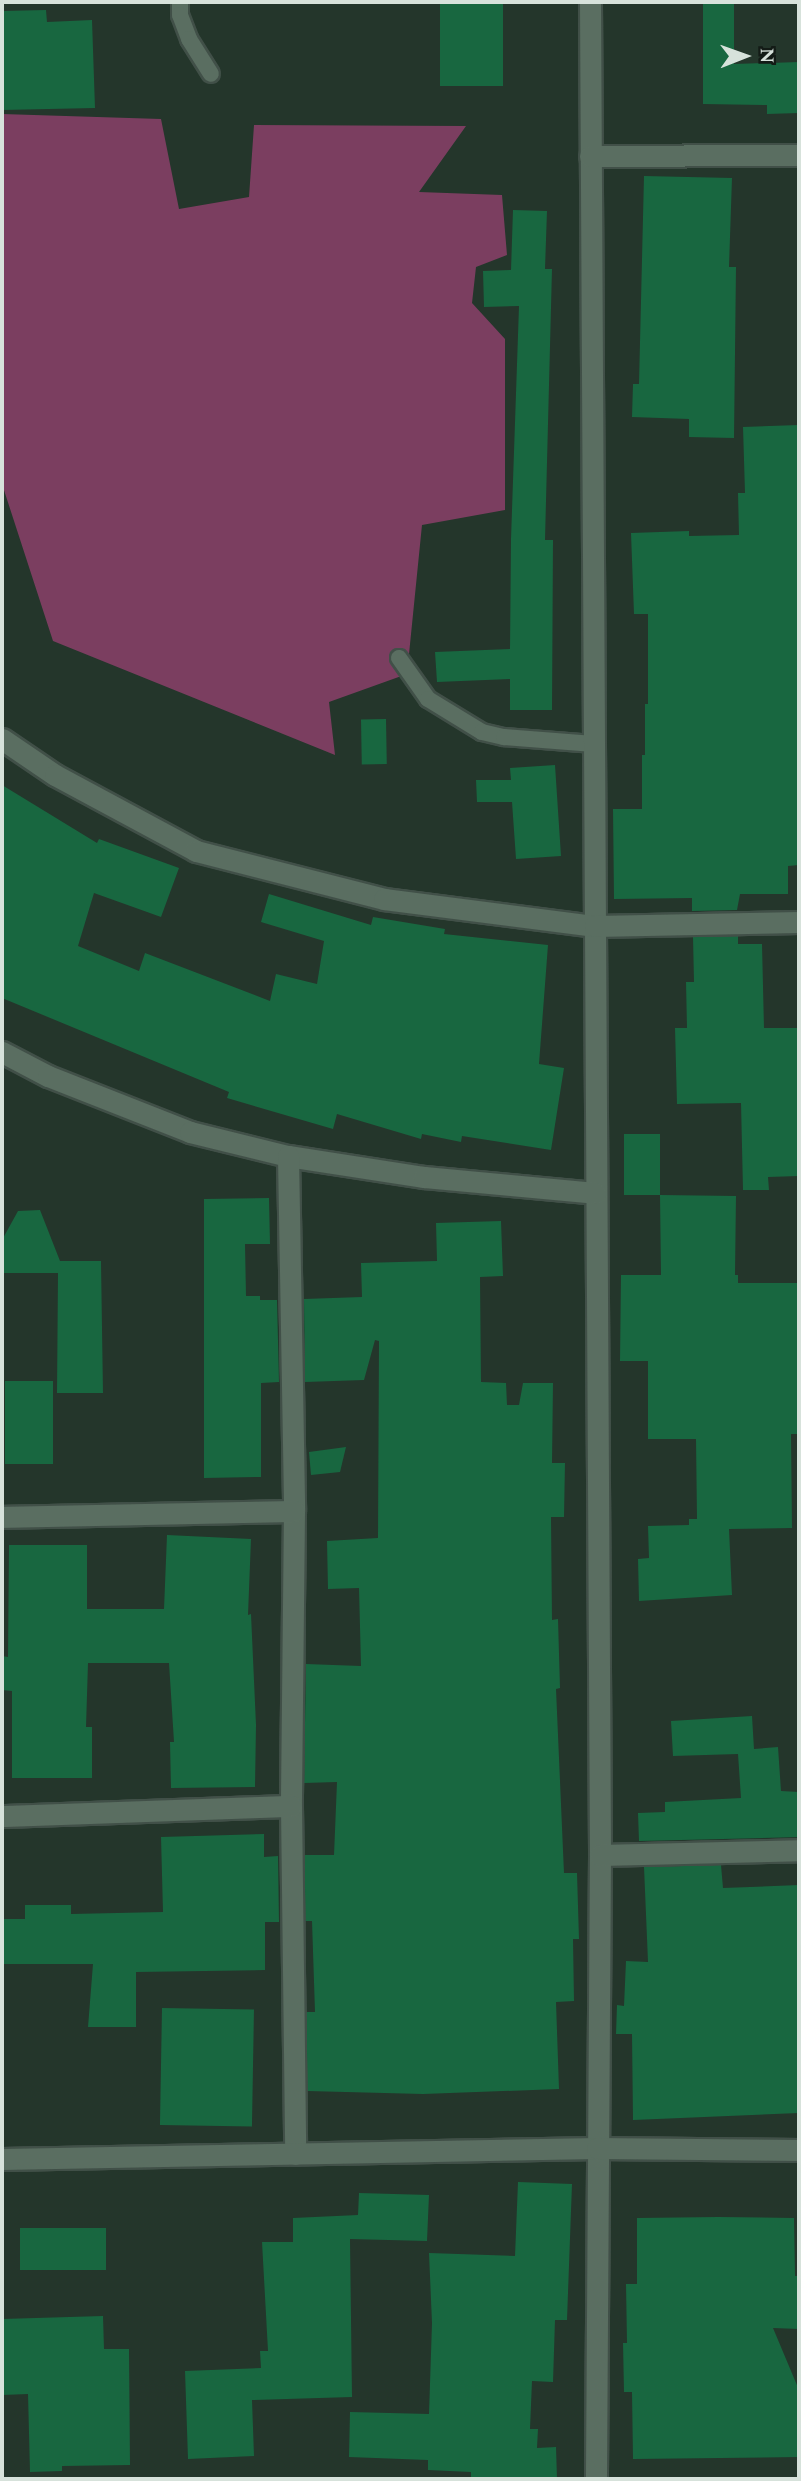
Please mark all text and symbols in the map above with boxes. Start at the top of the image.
north arrow [710,21,780,91]
text: N [752,48,781,64]

